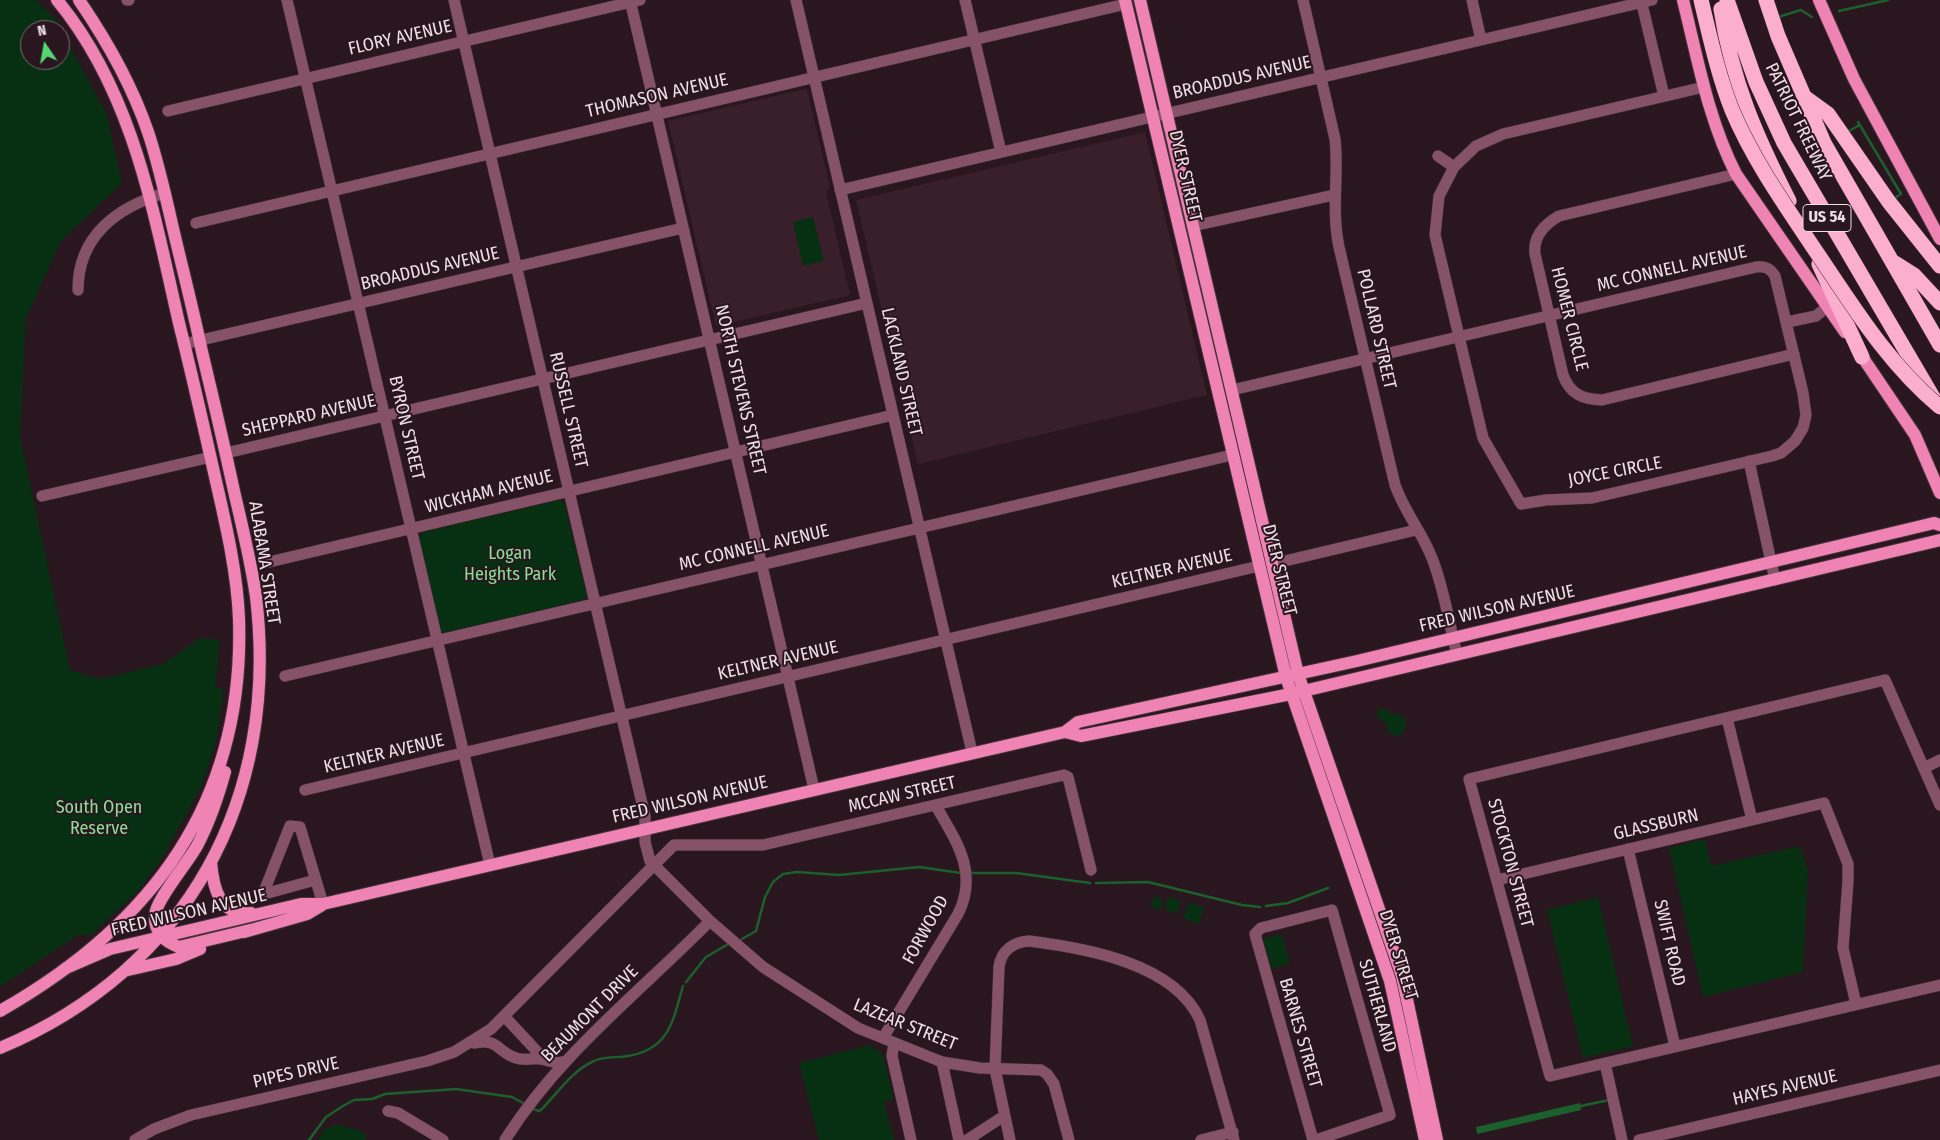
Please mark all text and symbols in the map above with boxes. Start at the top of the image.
street label: FLORY AVENUE [346,16,454,60]
north arrow [20,20,70,70]
text: N [36,22,48,40]
street label: BROADDUS AVENUE [1171,52,1313,104]
street label: PATRIOT FREEWAY [1760,59,1836,185]
street label: THOMASON AVENUE [584,69,730,123]
street label: DYER STREET [1164,128,1206,224]
road number: US 54 [1803,204,1851,232]
street label: MC CONNELL AVENUE [1595,241,1749,297]
street label: BROADDUS AVENUE [359,243,501,295]
street label: HOMER CIRCLE [1546,265,1592,373]
street label: POLLARD STREET [1352,267,1400,391]
street label: NORTH STEVENS STREET [710,303,770,477]
street label: LACKLAND STREET [876,306,926,438]
street label: RUSSELL STREET [544,350,592,470]
street label: BYRON STREET [384,374,428,482]
street label: SHEPPARD AVENUE [240,390,378,442]
street label: JOYCE CIRCLE [1566,452,1664,492]
street label: WICKHAM AVENUE [423,466,555,518]
street label: ALABAMA STREET [244,500,284,626]
street label: MC CONNELL AVENUE [677,520,831,576]
street label: DYER STREET [1257,522,1301,618]
park label: Logan Heights Park [464,543,556,586]
street label: KELTNER AVENUE [1110,545,1234,593]
street label: FRED WILSON AVENUE [1417,581,1577,637]
street label: KELTNER AVENUE [716,637,840,685]
street label: KELTNER AVENUE [322,730,446,778]
street label: FRED WILSON AVENUE [610,772,770,828]
street label: MCCAW STREET [846,772,958,818]
street label: STOCKTON STREET [1482,796,1538,930]
park label: South Open Reserve [56,797,142,840]
street label: GLASSBURN [1611,805,1701,845]
street label: FRED WILSON AVENUE [109,885,269,941]
street label: FORWOOD [898,892,954,968]
street label: SWIFT ROAD [1649,898,1689,988]
street label: DYER STREET [1374,907,1422,1003]
street label: SUTHERLAND [1353,957,1401,1055]
street label: BEAUMONT DRIVE [537,961,643,1067]
street label: BARNES STREET [1274,976,1326,1090]
street label: LAZEAR STREET [850,994,960,1056]
street label: PIPES DRIVE [251,1053,341,1093]
street label: HAYES AVENUE [1731,1065,1839,1111]

